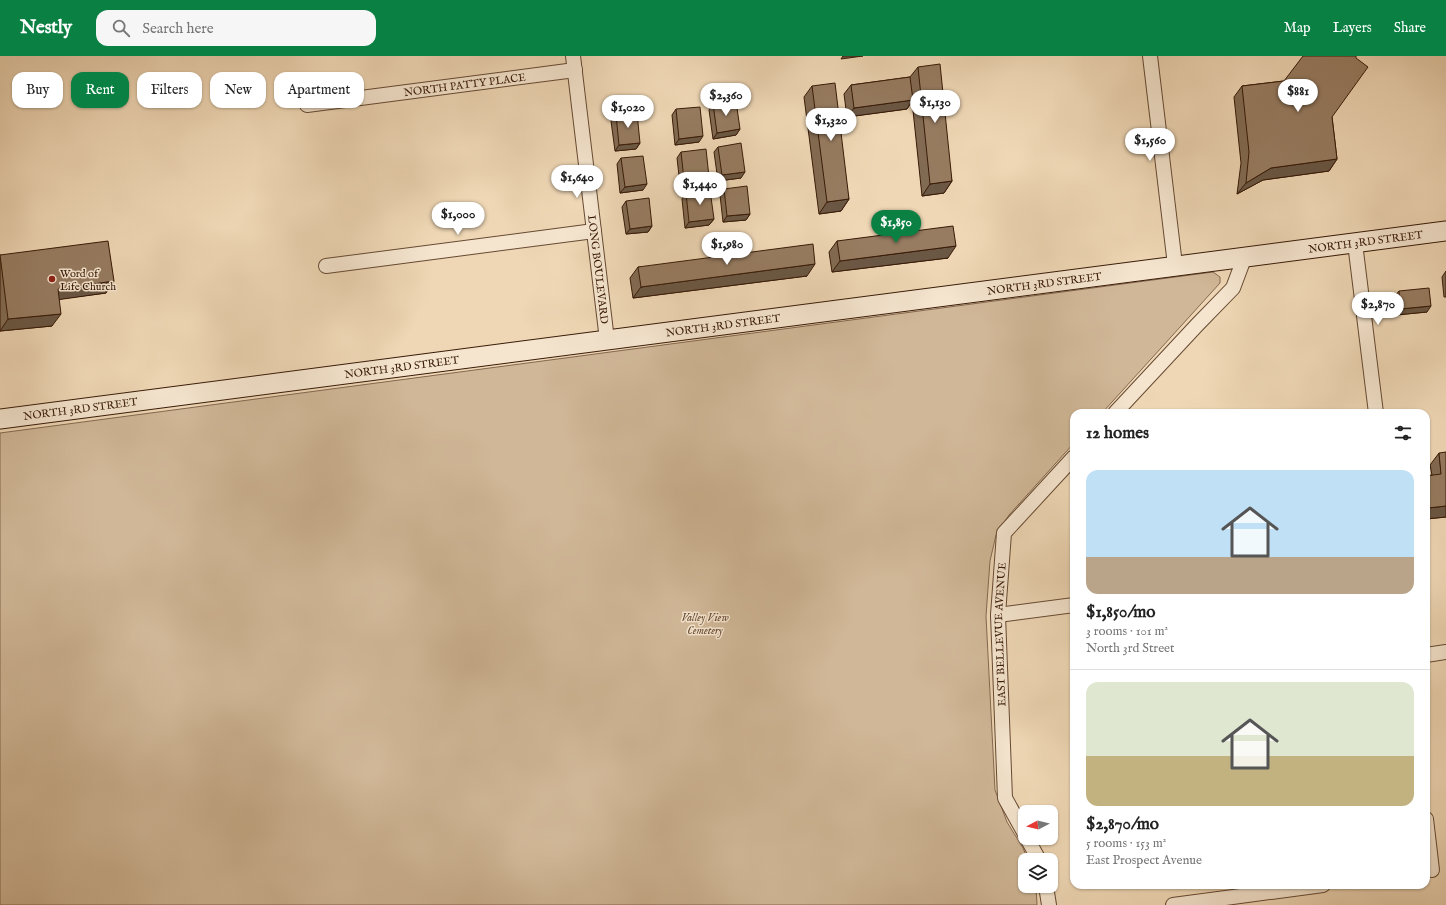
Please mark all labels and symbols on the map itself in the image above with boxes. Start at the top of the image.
street label: NORTH PATTY PLACE [403,70,527,100]
pin: $881 [1274,79,1322,113]
pin: $2,360 [693,83,759,117]
pin: $1,130 [902,90,968,124]
pin: $1,020 [595,95,661,129]
pin: $1,320 [798,108,864,142]
pin: $1,560 [1117,128,1183,162]
pin: $1,640 [544,165,610,199]
pin: $1,440 [667,172,733,206]
pin: $1,000 [425,202,491,236]
pin: $1,850 [863,210,929,244]
street label: LONG BOULEVARD [584,214,611,325]
street label: NORTH 3RD STREET [1308,228,1424,257]
pin: $1,980 [694,232,760,266]
place label: Word of Life Church [60,267,116,294]
street label: NORTH 3RD STREET [986,270,1102,299]
marker: Word of Life Church [47,274,57,284]
pin: $2,870 [1345,292,1411,326]
street label: NORTH 3RD STREET [665,312,781,340]
street label: NORTH 3RD STREET [344,353,460,382]
street label: NORTH 3RD STREET [22,395,139,424]
street label: EAST BELLEVUE AVENUE [992,562,1010,707]
park label: Valley View Cemetery [681,611,729,638]
north arrow [1018,805,1058,845]

